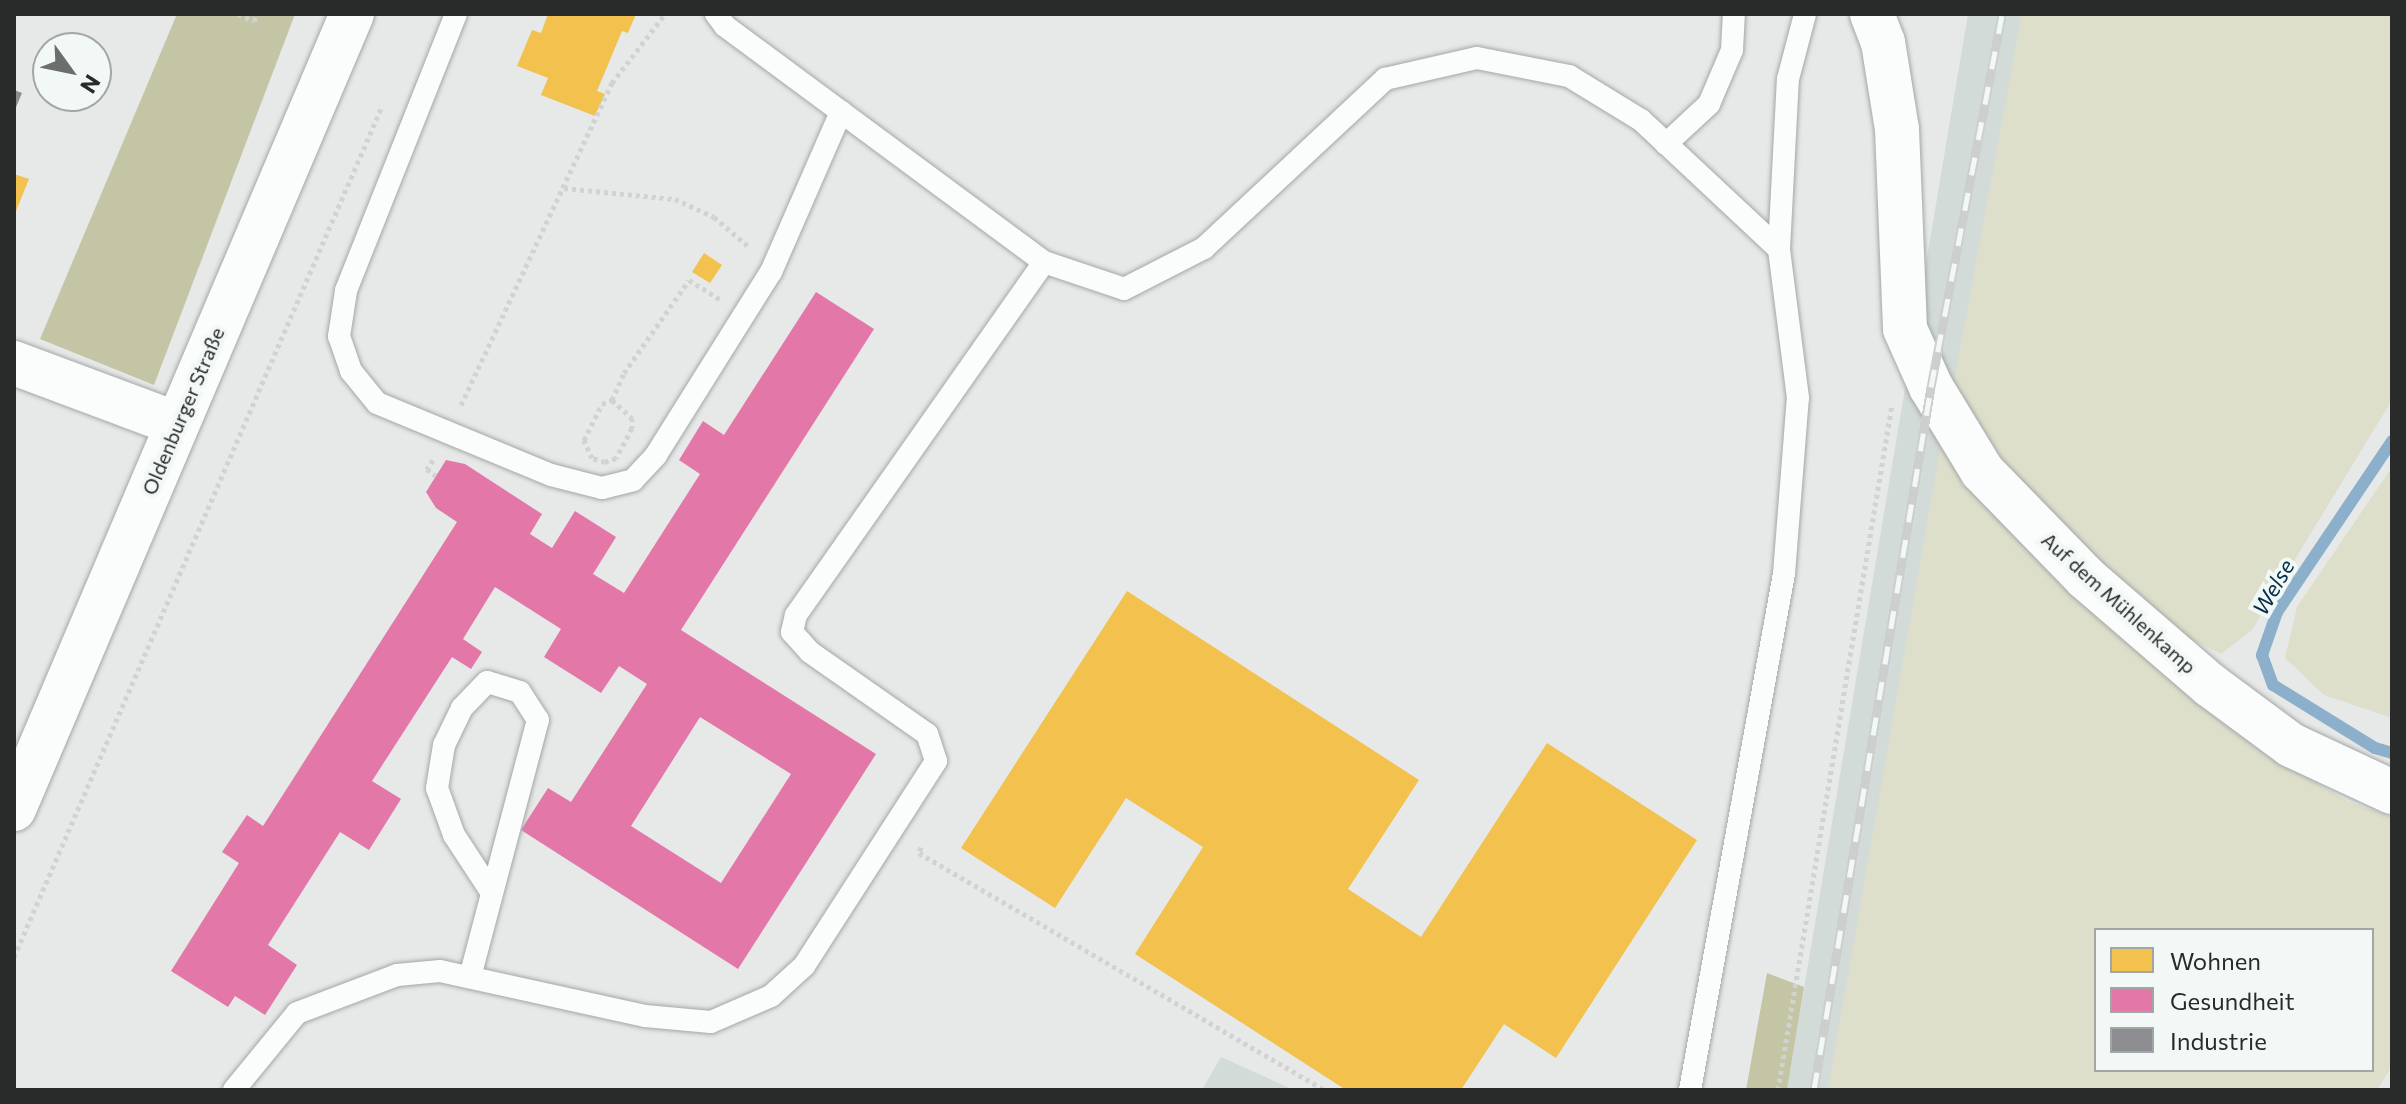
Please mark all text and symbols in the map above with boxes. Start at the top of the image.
north arrow [32,32,112,112]
text: N [75,70,107,99]
street label: Oldenburger Straße [137,324,229,498]
street label: Auf dem Mühlenkamp [2037,527,2201,679]
water label: Welse [2247,554,2299,620]
legend [2094,928,2374,1072]
text: Wohnen [2170,946,2261,975]
text: Gesundheit [2170,986,2295,1015]
text: Industrie [2170,1026,2267,1055]

